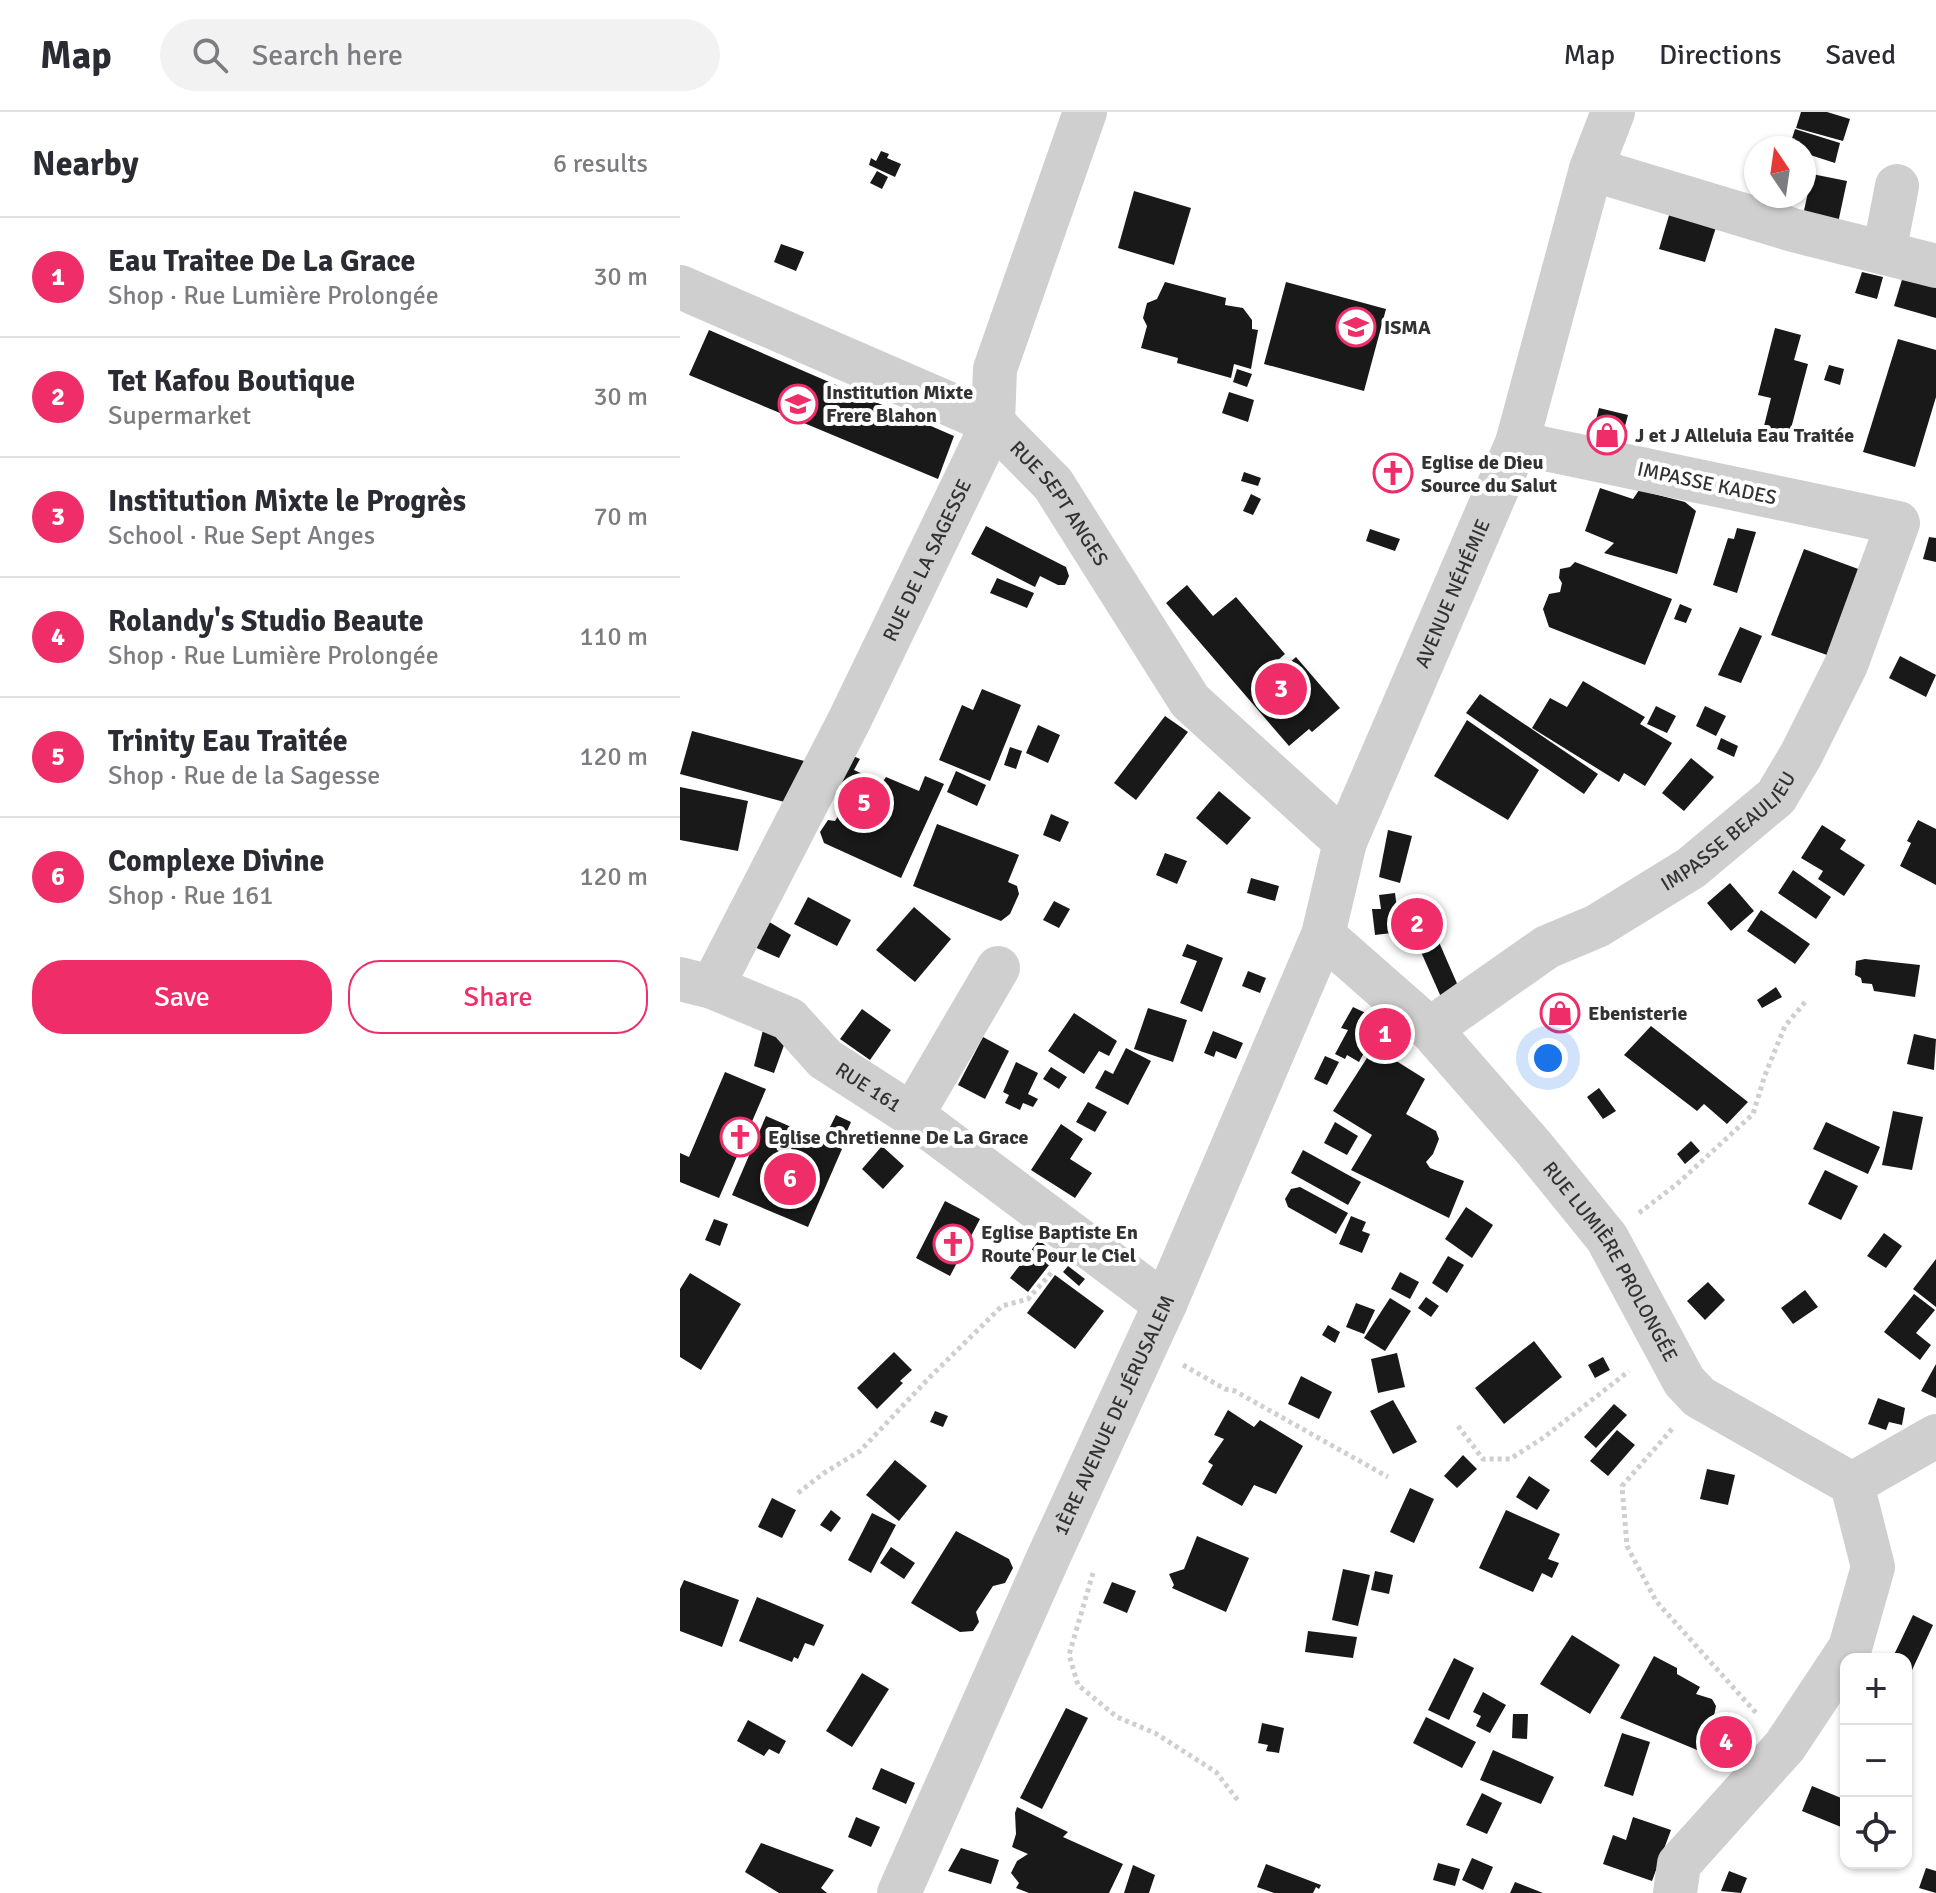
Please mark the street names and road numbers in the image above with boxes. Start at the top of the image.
street label: RUE SEPT ANGES [1005,436,1113,571]
street label: IMPASSE KADES [1635,457,1779,510]
street label: RUE DE LA SAGESSE [877,475,977,646]
street label: AVENUE NÉHÉMIE [1410,515,1496,672]
street label: IMPASSE BEAULIEU [1656,767,1801,897]
street label: RUE 161 [831,1057,906,1118]
street label: RUE LUMIÈRE PROLONGÉE [1537,1157,1683,1366]
street label: 1ÈRE AVENUE DE JÉRUSALEM [1048,1291,1180,1539]

